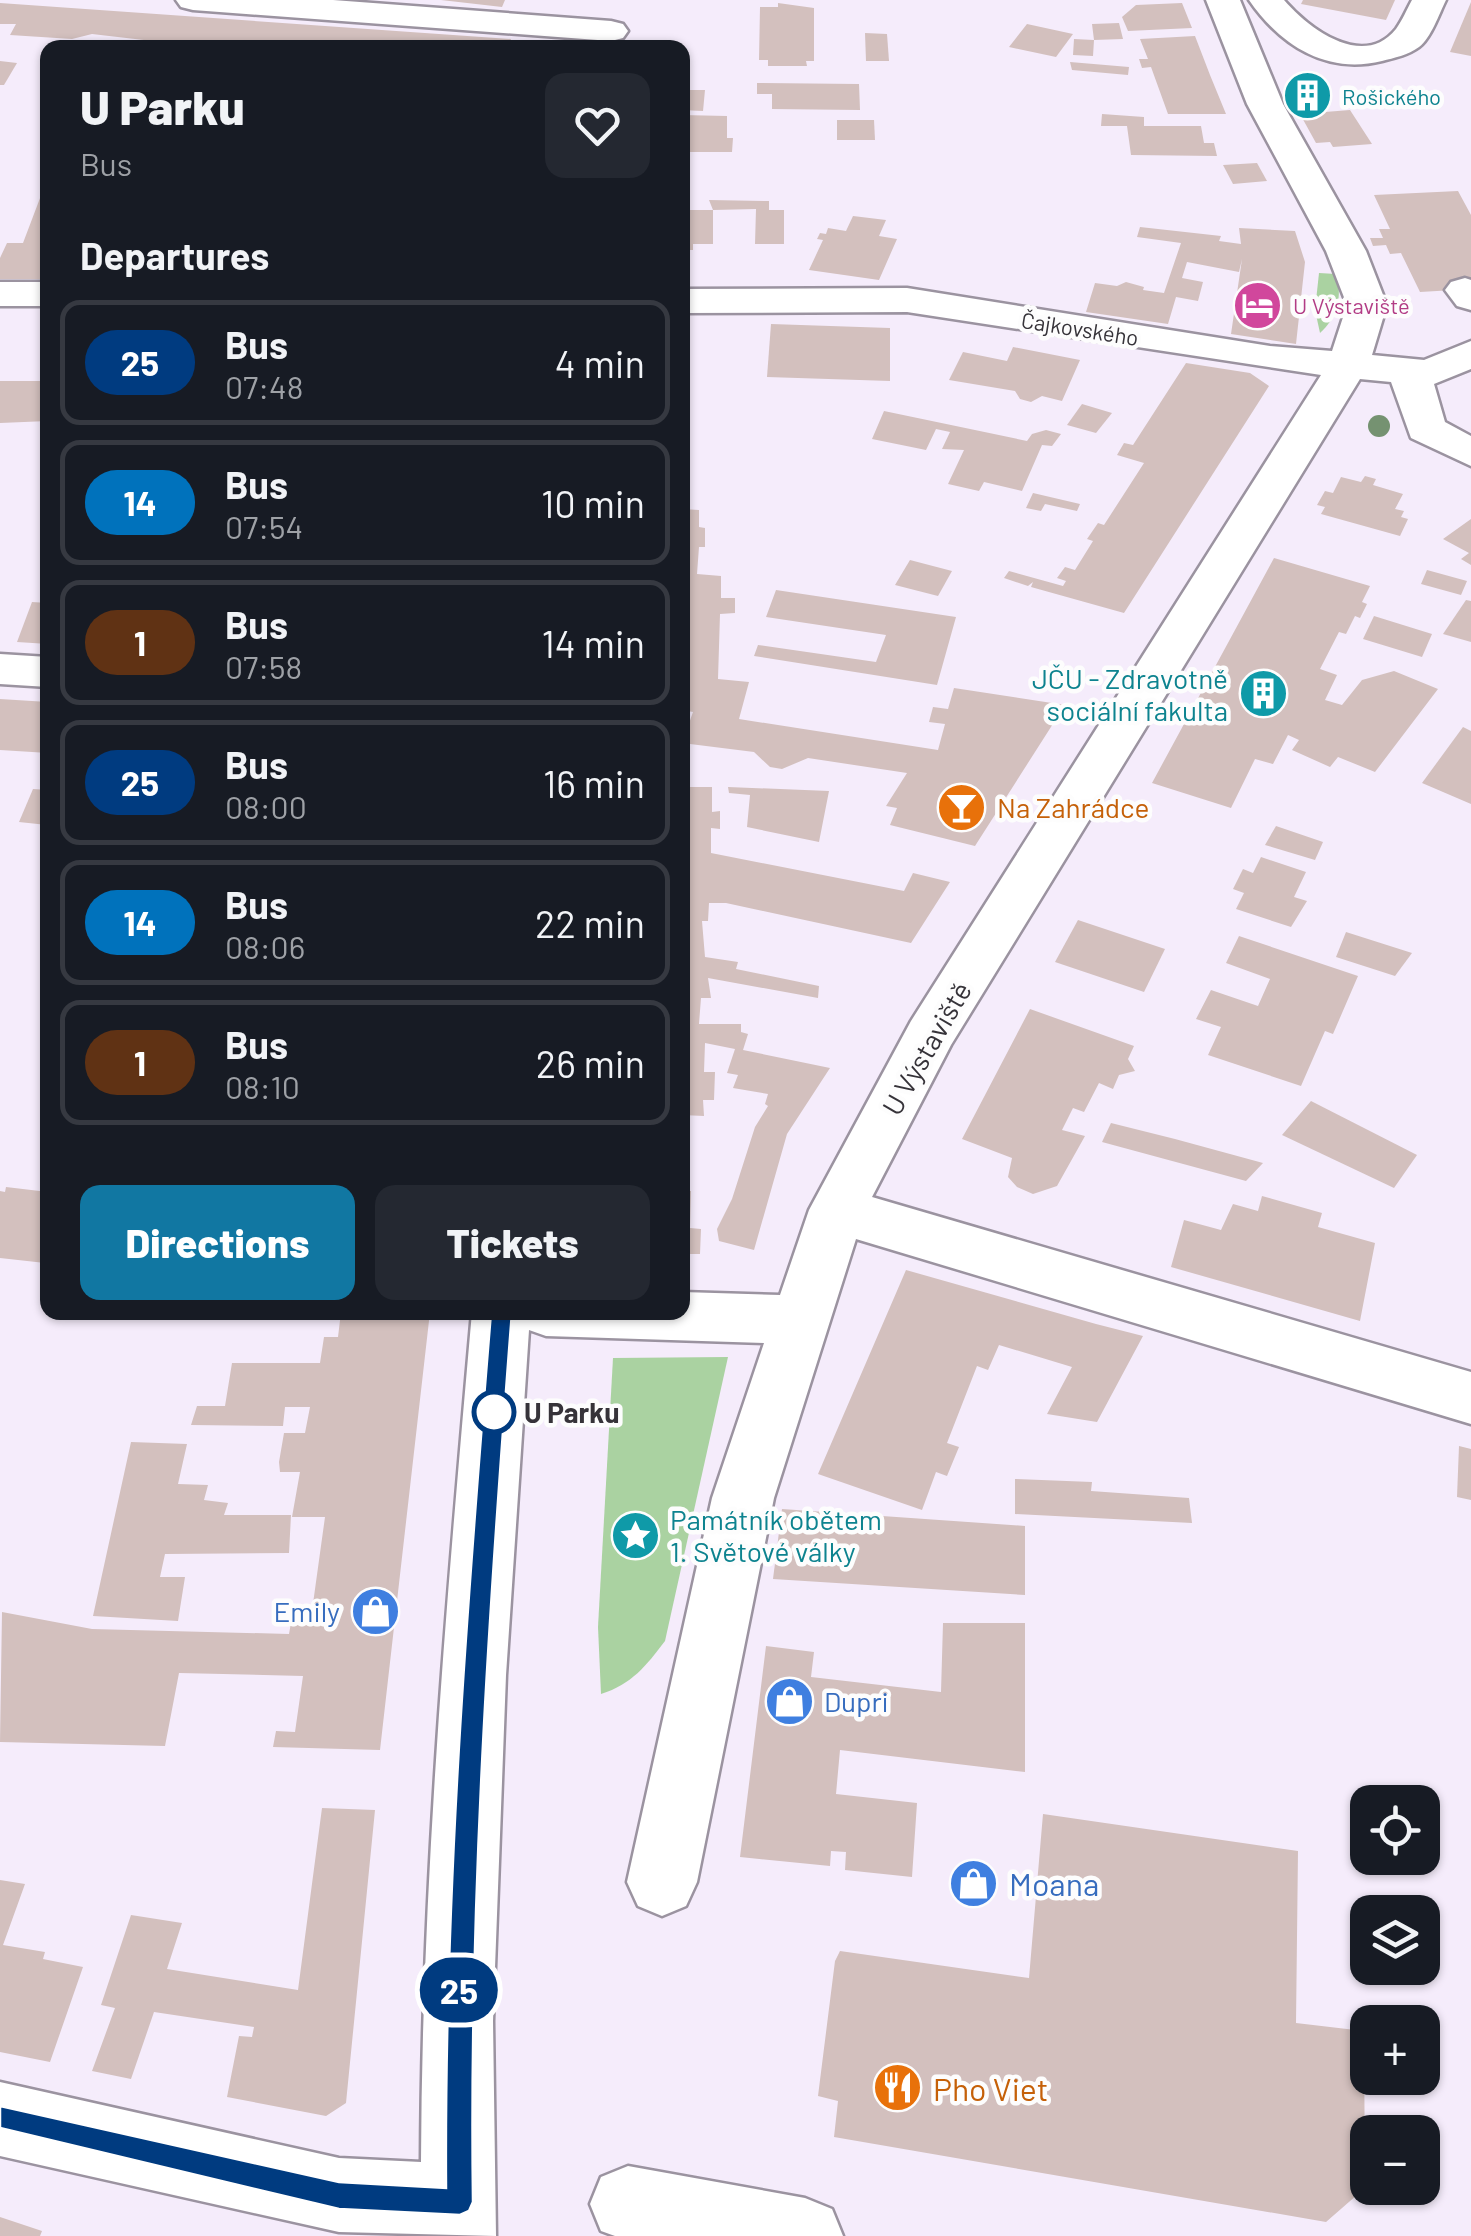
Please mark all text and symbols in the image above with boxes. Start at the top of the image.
building icon: Rošického [1281,70,1333,122]
button: heart [545,73,650,178]
text: U Parku [80,77,245,135]
place label: Rošického [1342,83,1441,109]
text: Bus [80,144,132,182]
text: Departures [80,232,269,278]
hotel icon: U Výstaviště [1232,279,1284,331]
place label: U Výstaviště [1293,292,1410,318]
street label: Čajkovského [1020,306,1140,350]
text: Bus [225,321,288,367]
text: 4 min [555,340,645,386]
text: 25 [121,341,159,383]
text: 07:48 [225,367,303,405]
text: Bus [225,461,288,507]
text: 10 min [541,480,645,526]
text: 14 [123,481,157,523]
text: 07:54 [225,507,303,545]
text: Bus [225,601,288,647]
text: 14 min [542,620,645,666]
text: 1 [134,621,146,663]
text: 07:58 [225,647,302,685]
place label: JČU - Zdravotně sociální fakulta [1032,661,1228,727]
building icon: JČU - Zdravotně sociální fakulta [1237,668,1289,720]
text: Bus [225,741,288,787]
text: 16 min [543,760,645,806]
text: 25 [121,761,159,803]
bar icon: Na Zahrádce [936,781,988,833]
text: 08:00 [225,787,307,825]
place label: Na Zahrádce [997,790,1150,824]
text: Bus [225,881,288,927]
text: 22 min [535,900,645,946]
text: 14 [123,901,157,943]
text: 08:06 [225,927,305,965]
street label: U Výstaviště [874,975,978,1121]
text: Bus [225,1021,288,1067]
text: 26 min [536,1040,645,1086]
text: 1 [134,1041,146,1083]
text: 08:10 [225,1067,300,1105]
button: Directions [80,1185,355,1300]
button: Tickets [375,1185,650,1300]
marker: U Parku [473,1391,515,1433]
place label: U Parku [524,1395,619,1429]
place label: Památník obětem 1. Světové války [670,1502,882,1568]
place icon: Památník obětem 1. Světové války [609,1509,661,1561]
shop icon: Emily [349,1585,401,1637]
place label: Emily [273,1594,340,1628]
shop icon: Dupri [763,1675,815,1727]
place label: Dupri [824,1684,889,1718]
map controls [1350,1785,1440,2205]
button: locate [1350,1785,1440,1875]
shop icon: Moana [948,1857,1000,1909]
place label: Moana [1009,1864,1099,1902]
button: layers [1350,1895,1440,1985]
line badge: 25 [414,1958,504,2022]
text: 25 [440,1969,478,2011]
button: + [1350,2005,1440,2095]
restaurant icon: Pho Viet [872,2062,924,2114]
place label: Pho Viet [933,2069,1048,2107]
button: − [1350,2115,1440,2205]

